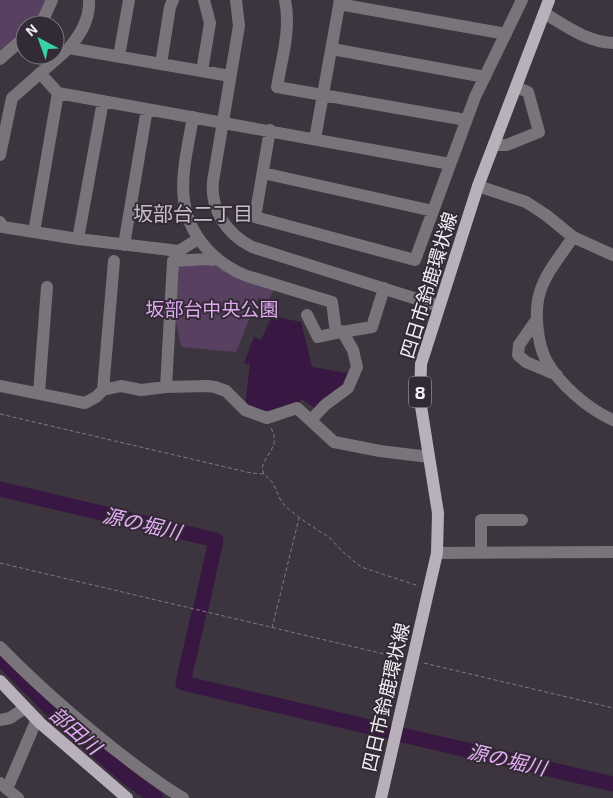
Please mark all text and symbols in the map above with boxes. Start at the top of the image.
north arrow [15,15,65,65]
text: N [22,20,41,40]
district label: 坂部台二丁目 [133,201,253,225]
street label: 四日市鈴鹿環状線 [395,209,461,361]
park label: 坂部台中央公園 [145,297,279,320]
road number: 8 [409,377,431,408]
water label: 源の堀川 [100,502,186,544]
street label: 四日市鈴鹿環状線 [357,620,413,774]
water label: 部田川 [45,701,108,760]
water label: 源の堀川 [465,738,551,780]

